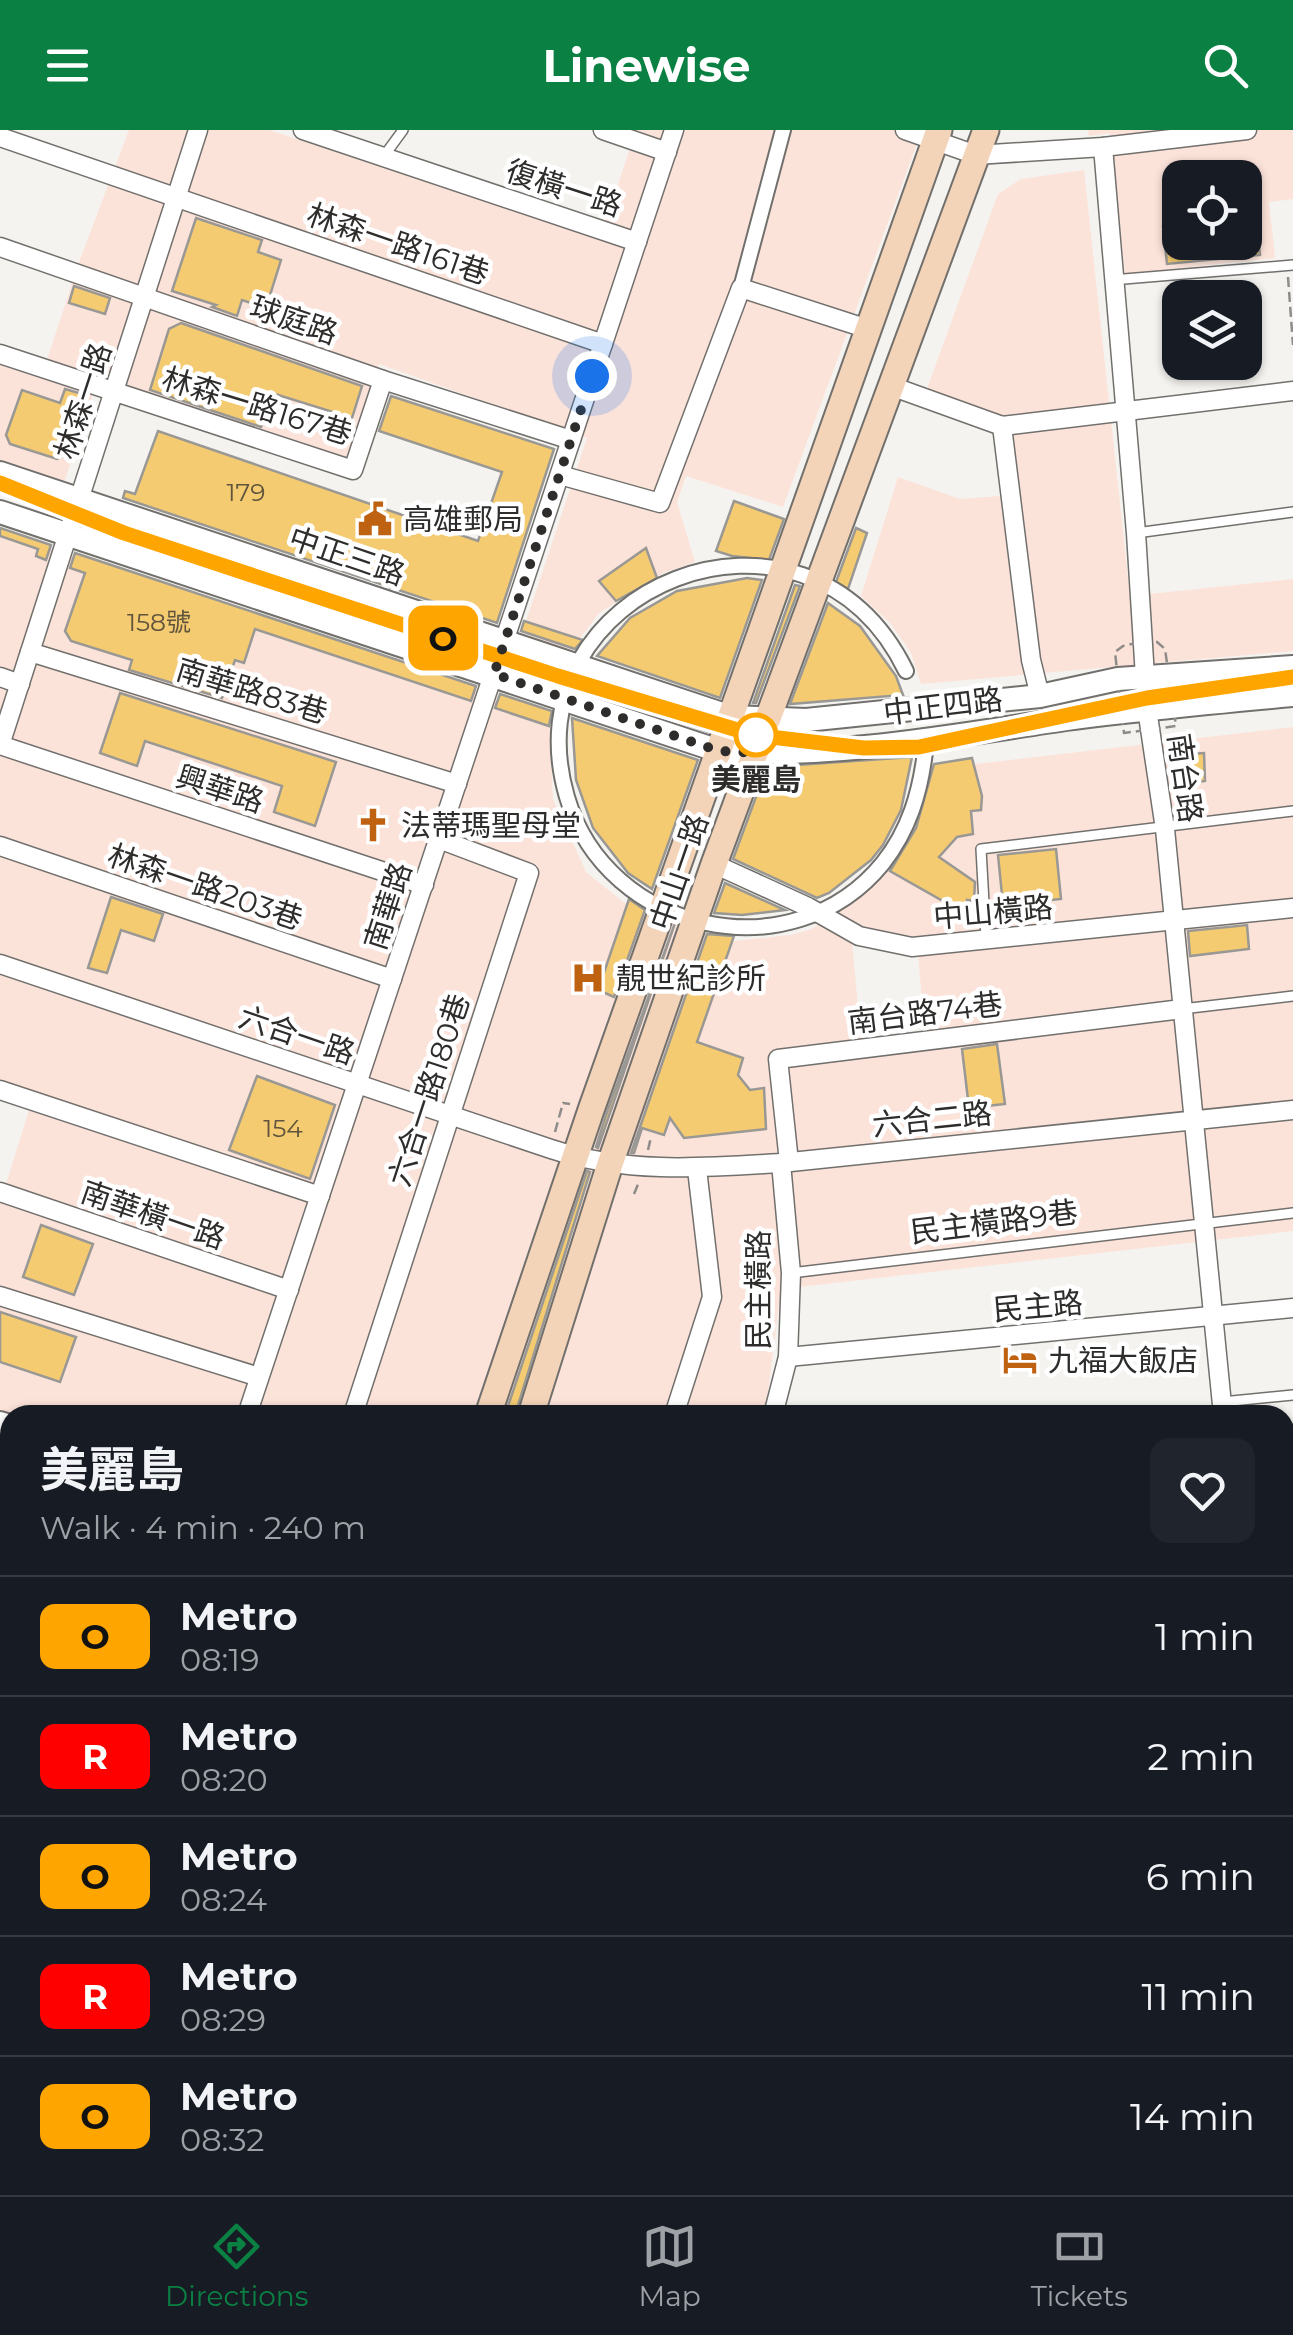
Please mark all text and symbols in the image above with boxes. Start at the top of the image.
icon: menu [40,38,95,93]
text: Linewise [543,38,750,93]
icon: search [1198,38,1253,93]
street label: 復橫一路 [501,152,627,224]
map controls [1162,160,1262,380]
button: locate [1162,160,1262,260]
street label: 林森一路161巷 [302,196,494,292]
button: layers [1162,280,1262,380]
street label: 球庭路 [245,288,343,352]
street label: 林森一路 [47,338,119,464]
your location [567,351,617,401]
street label: 林森一路167巷 [158,360,356,452]
house number: 179 [227,477,265,507]
public building icon: 高雄郵局 [356,500,394,538]
place label: 高雄郵局 [403,501,523,538]
street label: 中正三路 [284,519,410,593]
line badge: O [410,606,476,670]
house number: 158號 [127,607,191,637]
text: O [428,617,458,660]
street label: 南華路83巷 [172,650,332,732]
street label: 中正四路 [881,680,1005,732]
marker: 美麗島 [735,714,777,756]
street label: 南台路 [1160,731,1210,825]
street label: 興華路 [171,757,269,821]
place label: 美麗島 [711,761,801,798]
church icon: 法蒂瑪聖母堂 [354,806,392,844]
place label: 法蒂瑪聖母堂 [401,807,581,844]
street label: 中山一路 [642,809,716,935]
street label: 林森一路203巷 [103,836,307,938]
street label: 南華路 [356,857,420,955]
street label: 中山橫路 [932,888,1054,936]
hospital icon: 靚世紀診所 [569,959,607,997]
place label: 靚世紀診所 [616,960,766,997]
street label: 南台路74巷 [846,985,1004,1041]
street label: 六合一路180巷 [381,989,477,1191]
street label: 六合一路 [234,998,360,1072]
street label: 六合二路 [870,1094,994,1144]
house number: 154 [263,1113,303,1143]
street label: 南華橫一路 [76,1173,230,1257]
street label: 民主橫路9巷 [908,1193,1080,1251]
street label: 民主橫路 [740,1230,777,1350]
street label: 民主路 [992,1284,1084,1328]
hotel icon: 九福大飯店 [1001,1341,1039,1379]
place label: 九福大飯店 [1048,1342,1198,1379]
button: heart [1150,1438,1255,1543]
text: 美麗島 [40,1441,184,1499]
text: Walk · 4 min · 240 m [40,1508,366,1547]
text: Metro [180,1593,298,1640]
text: 1 min [1155,1613,1255,1660]
text: O [80,1615,110,1658]
text: 08:19 [180,1640,259,1679]
text: Metro [180,1713,298,1760]
text: 2 min [1147,1733,1255,1780]
text: R [82,1735,108,1778]
text: 08:20 [180,1760,268,1799]
text: Metro [180,1833,298,1880]
text: 6 min [1146,1853,1255,1900]
text: O [80,1855,110,1898]
text: 08:24 [180,1880,267,1919]
text: Metro [180,1953,298,2000]
text: 11 min [1141,1973,1255,2020]
text: R [82,1975,108,2018]
text: 08:29 [180,2000,266,2039]
text: Metro [180,2073,298,2120]
text: 14 min [1130,2093,1255,2140]
text: O [80,2095,110,2138]
text: 08:32 [180,2120,264,2159]
tab: Directions [165,2219,308,2313]
tab: Map [638,2219,701,2313]
tab: Tickets [1031,2219,1128,2313]

